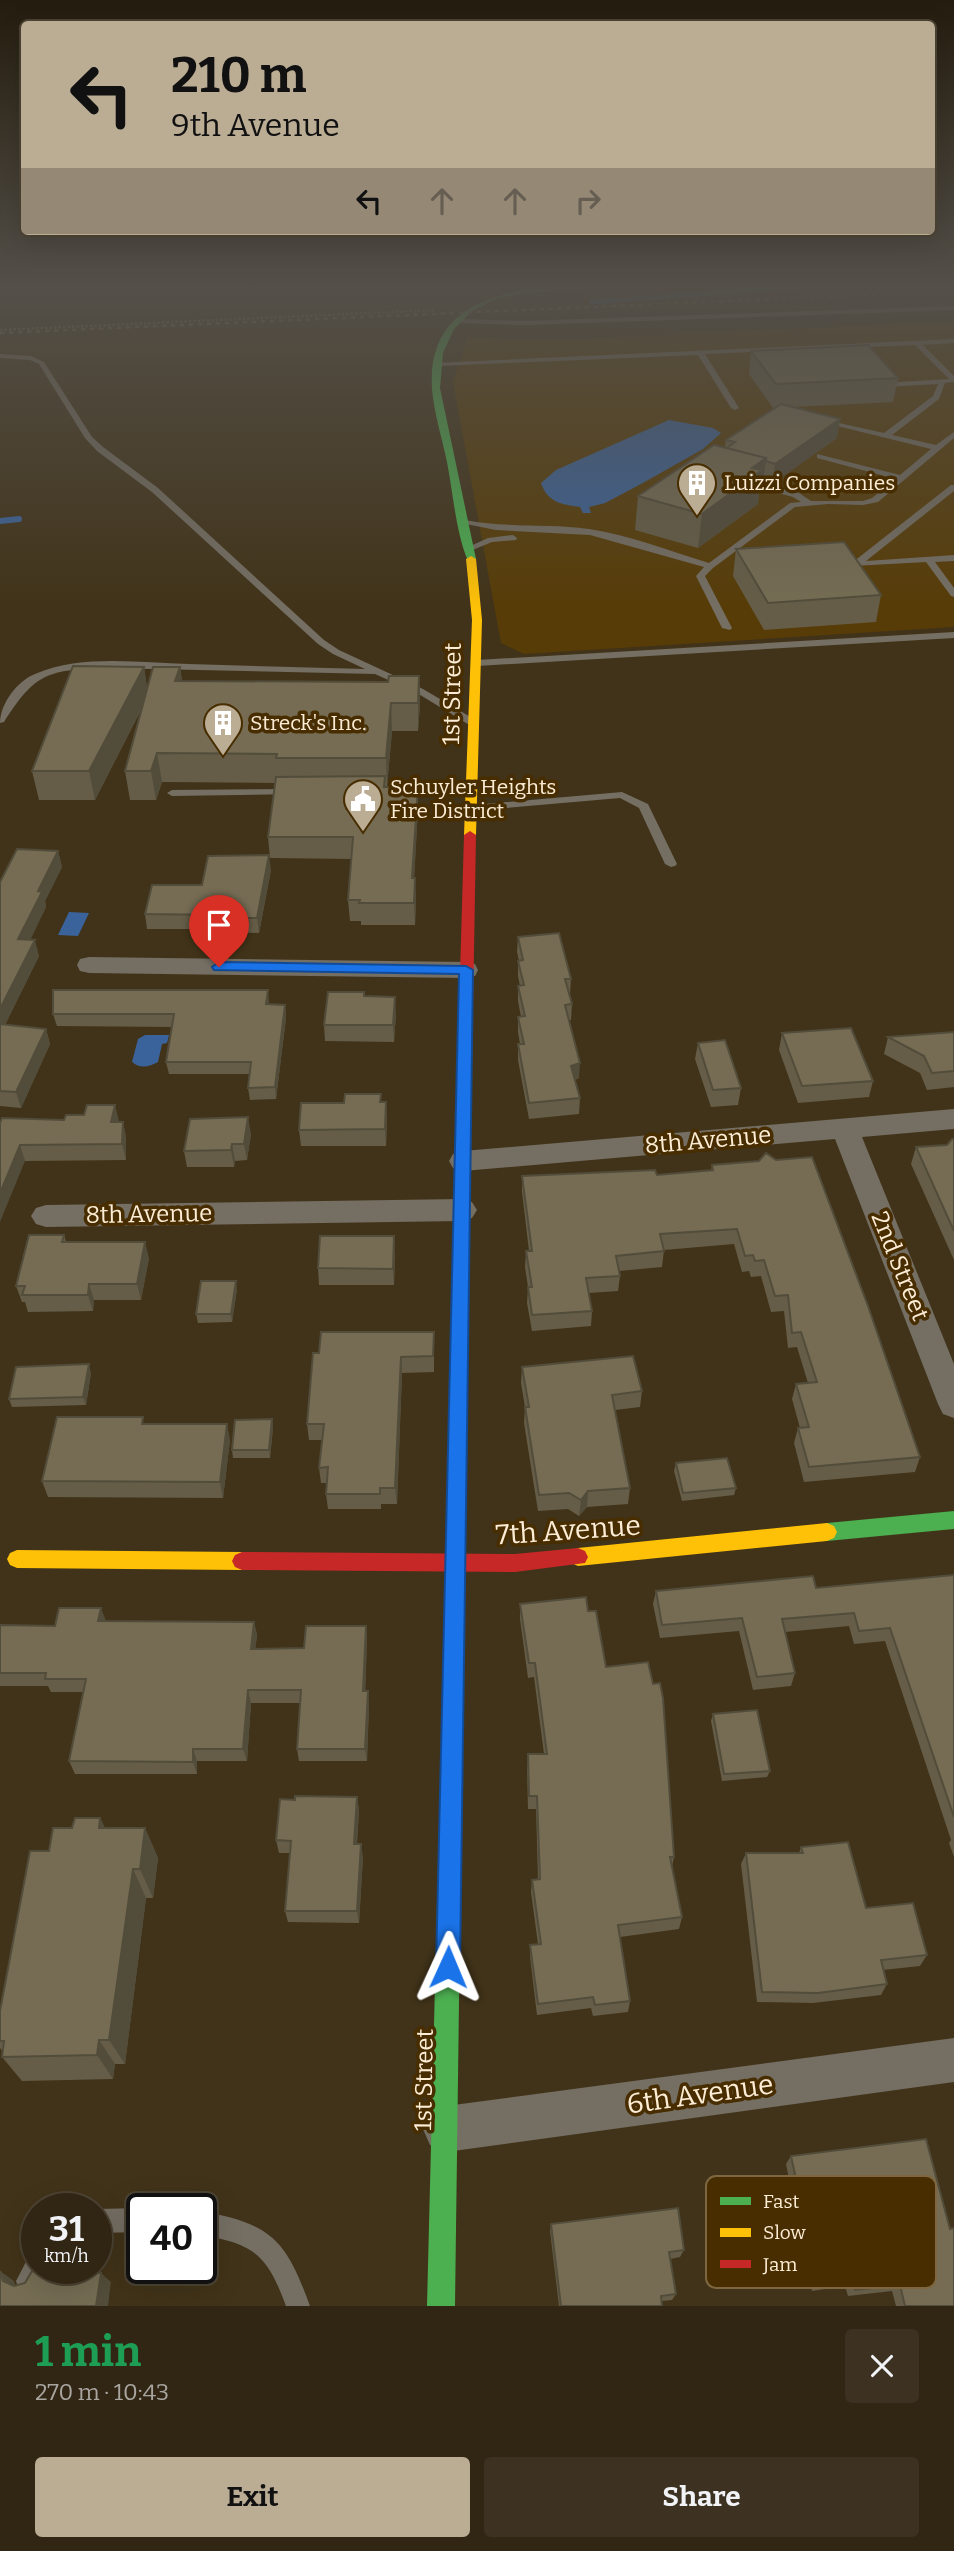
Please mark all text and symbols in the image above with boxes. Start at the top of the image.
text: 210 m [171,46,306,105]
icon: left [56,49,147,140]
text: 9th Avenue [171,106,340,144]
icon: left [350,182,388,220]
icon: ahead [423,182,461,220]
icon: ahead [496,182,534,220]
icon: right [569,182,607,220]
building icon: Luizzi Companies [676,462,718,517]
place label: Luizzi Companies [724,470,895,496]
street label: 1st Street [437,642,467,745]
building icon: Streck's Inc. [202,702,244,757]
place label: Streck's Inc. [250,710,366,736]
place label: Schuyler Heights Fire District [390,774,556,824]
public building icon: Schuyler Heights Fire District [342,778,384,833]
pin [189,895,249,967]
icon: arrive [200,906,238,944]
street label: 8th Avenue [644,1121,772,1159]
street label: 8th Avenue [85,1199,213,1229]
street label: 2nd Street [865,1207,935,1325]
street label: 7th Avenue [494,1508,642,1552]
position arrow [411,1930,485,2004]
street label: 1st Street [409,2028,439,2131]
street label: 6th Avenue [625,2067,775,2121]
legend [706,2176,936,2288]
text: Fast [763,2190,800,2213]
speed limit sign: 40 [126,2193,217,2284]
text: 31 [49,2208,84,2250]
text: Slow [763,2221,806,2244]
text: km/h [44,2245,89,2267]
text: Jam [762,2253,797,2276]
text: 1 min [35,2327,141,2377]
button: close [845,2329,919,2403]
text: 270 m · 10:43 [35,2378,169,2406]
button: Exit [35,2457,470,2537]
button: Share [484,2457,919,2537]

